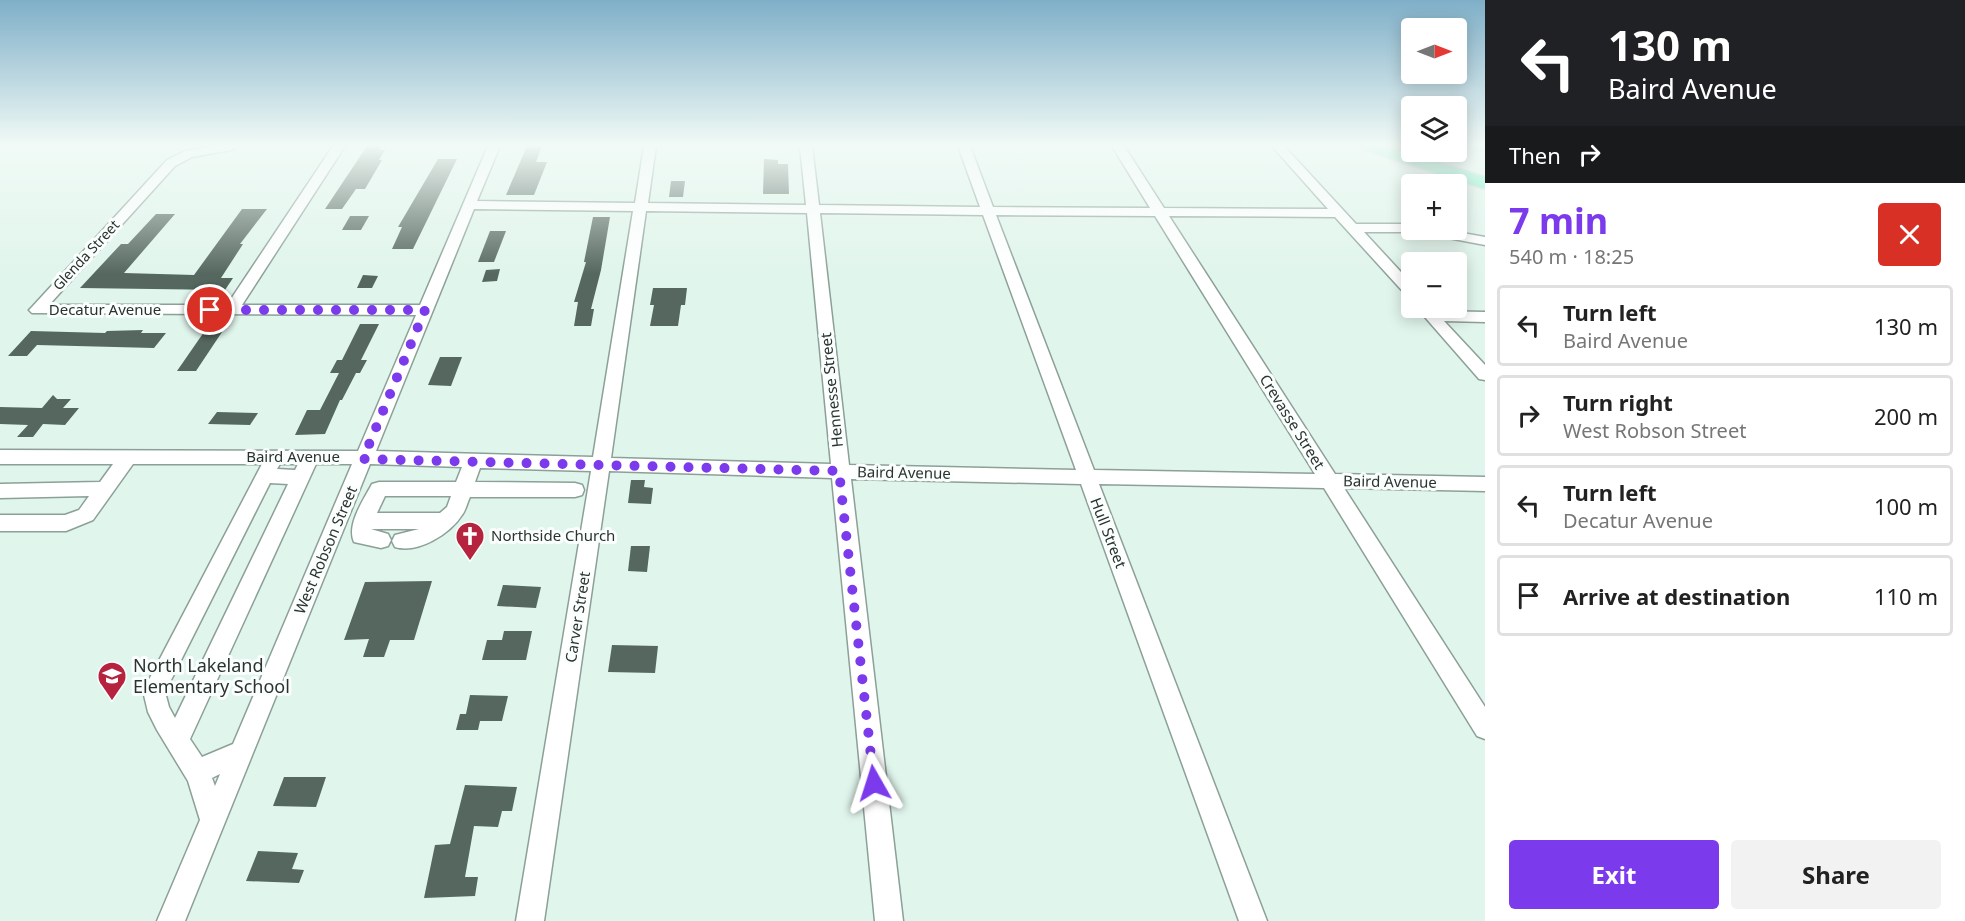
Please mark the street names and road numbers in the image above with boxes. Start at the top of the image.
street label: Glenda Street [48,215,123,294]
street label: Decatur Avenue [49,299,161,319]
street label: Hennesse Street [815,331,847,448]
street label: Crevasse Street [1256,370,1330,473]
street label: Baird Avenue [246,446,340,466]
street label: Baird Avenue [857,461,951,483]
street label: Baird Avenue [1343,470,1437,492]
street label: West Robson Street [289,482,361,617]
street label: Hull Street [1086,495,1132,571]
street label: Carver Street [560,569,594,664]

